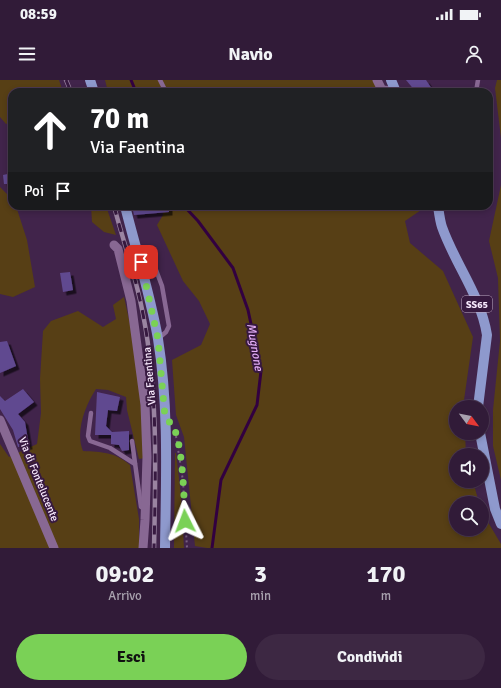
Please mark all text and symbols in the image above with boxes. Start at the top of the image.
text: 08:59 [20,5,57,23]
icon: menu [16,43,38,65]
text: Navio [228,43,273,65]
icon: person [463,43,485,65]
text: 70 m [90,102,149,136]
icon: ahead [24,104,76,156]
text: Via Faentina [90,136,185,158]
icon: arrive [52,180,74,202]
text: Poi [24,182,44,200]
pin [124,245,158,279]
icon: arrive [130,251,152,273]
road number: SS65 [462,296,492,312]
water label: Mugnone [243,322,266,373]
street label: Via Faentina [140,346,159,406]
north arrow [449,400,489,440]
map controls [449,400,489,536]
street label: Via di Fontelucente [16,435,61,523]
button: sound [449,448,489,488]
button: search [449,496,489,536]
position arrow [164,500,206,542]
text: 09:02 [96,559,154,589]
text: 3 [254,559,267,589]
text: 170 [367,559,405,589]
text: Arrivo [108,588,142,604]
text: min [250,588,271,604]
text: m [381,588,391,604]
button: Esci [16,634,247,680]
button: Condividi [255,634,485,680]

